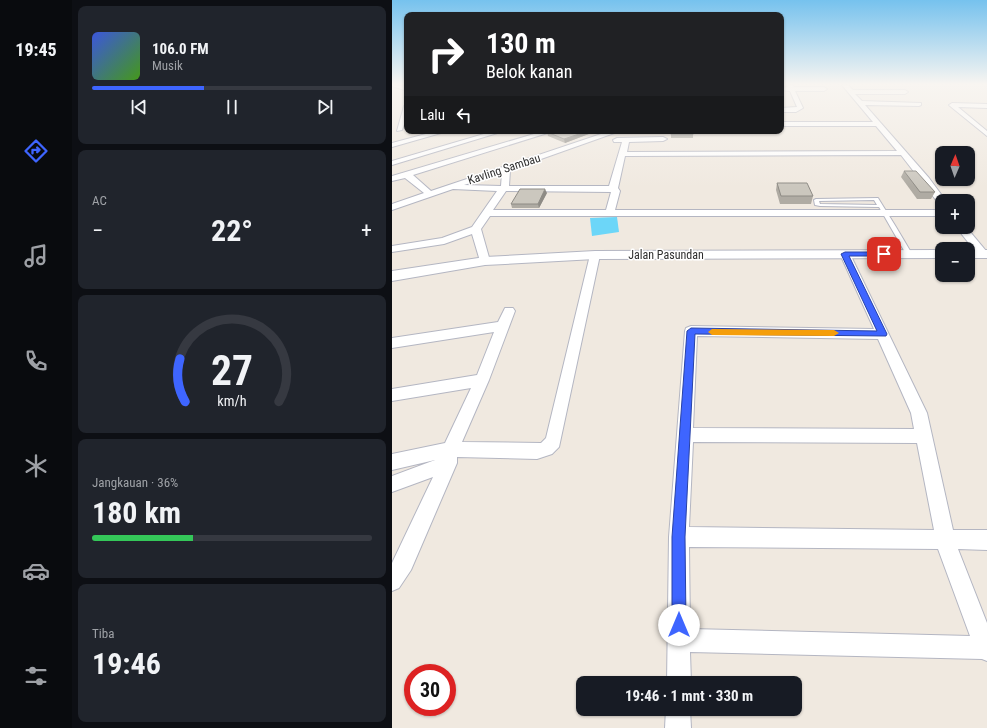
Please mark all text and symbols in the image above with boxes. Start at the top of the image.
text: 130 m [486,27,556,60]
icon: right [420,28,472,80]
text: 19:45 [15,39,57,60]
text: 106.0 FM [152,40,209,58]
text: Musik [152,58,183,73]
text: Belok kanan [486,61,572,82]
icon: previous [128,96,150,118]
icon: pause [221,96,243,118]
icon: next [314,96,336,118]
icon: left [453,104,475,126]
text: Lalu [420,106,445,124]
icon: directions [22,137,50,165]
north arrow [935,146,975,186]
map controls [935,146,975,282]
street label: Kavling Sambau [466,151,542,187]
text: AC [92,193,107,208]
button: + [935,194,975,234]
text: 22° [211,213,253,248]
text: − [92,218,103,243]
text: + [361,218,372,243]
pin [867,237,901,271]
icon: music [22,242,50,270]
button: − [935,242,975,282]
icon: arrive [873,243,895,265]
street label: Jalan Pasundan [628,248,704,262]
text: 27 [211,346,253,395]
icon: phone [22,347,50,375]
text: km/h [217,393,247,409]
icon: climate [22,452,50,480]
text: Jangkauan · 36% [92,475,178,490]
text: 180 km [92,495,181,530]
icon: car [22,557,50,585]
position arrow [658,604,700,646]
text: Tiba [92,626,114,641]
text: 19:46 [92,646,161,681]
icon: filters [22,662,50,690]
speed limit sign: 30 [404,664,456,716]
text: 19:46 · 1 mnt · 330 m [625,687,753,705]

